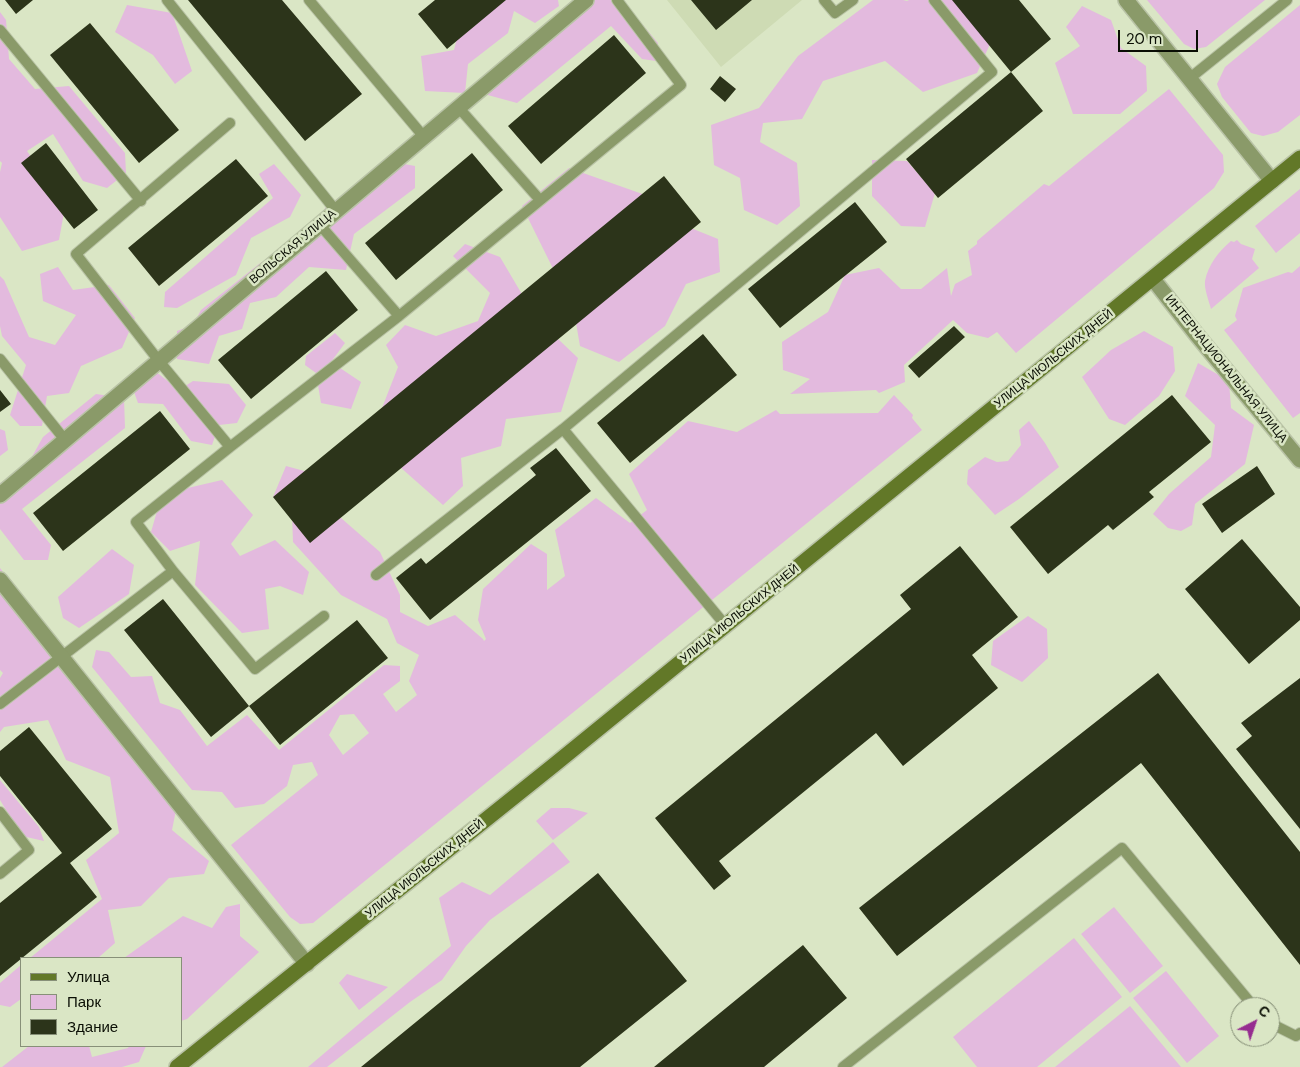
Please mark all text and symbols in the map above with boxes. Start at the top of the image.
scale bar [1120,20,1200,52]
text: 20 m [1126,29,1162,49]
street label: ВОЛЬСКАЯ УЛИЦА [247,207,339,287]
street label: ИНТЕРНАЦИОНАЛЬНАЯ УЛИЦА [1162,292,1290,446]
street label: УЛИЦА ИЮЛЬСКИХ ДНЕЙ [992,307,1116,411]
street label: УЛИЦА ИЮЛЬСКИХ ДНЕЙ [678,562,802,666]
street label: УЛИЦА ИЮЛЬСКИХ ДНЕЙ [363,817,487,921]
legend [20,957,182,1047]
text: Улица [67,967,110,987]
text: Парк [67,992,101,1012]
north arrow [1230,997,1280,1047]
text: С [1254,1001,1274,1022]
text: Здание [67,1017,118,1037]

